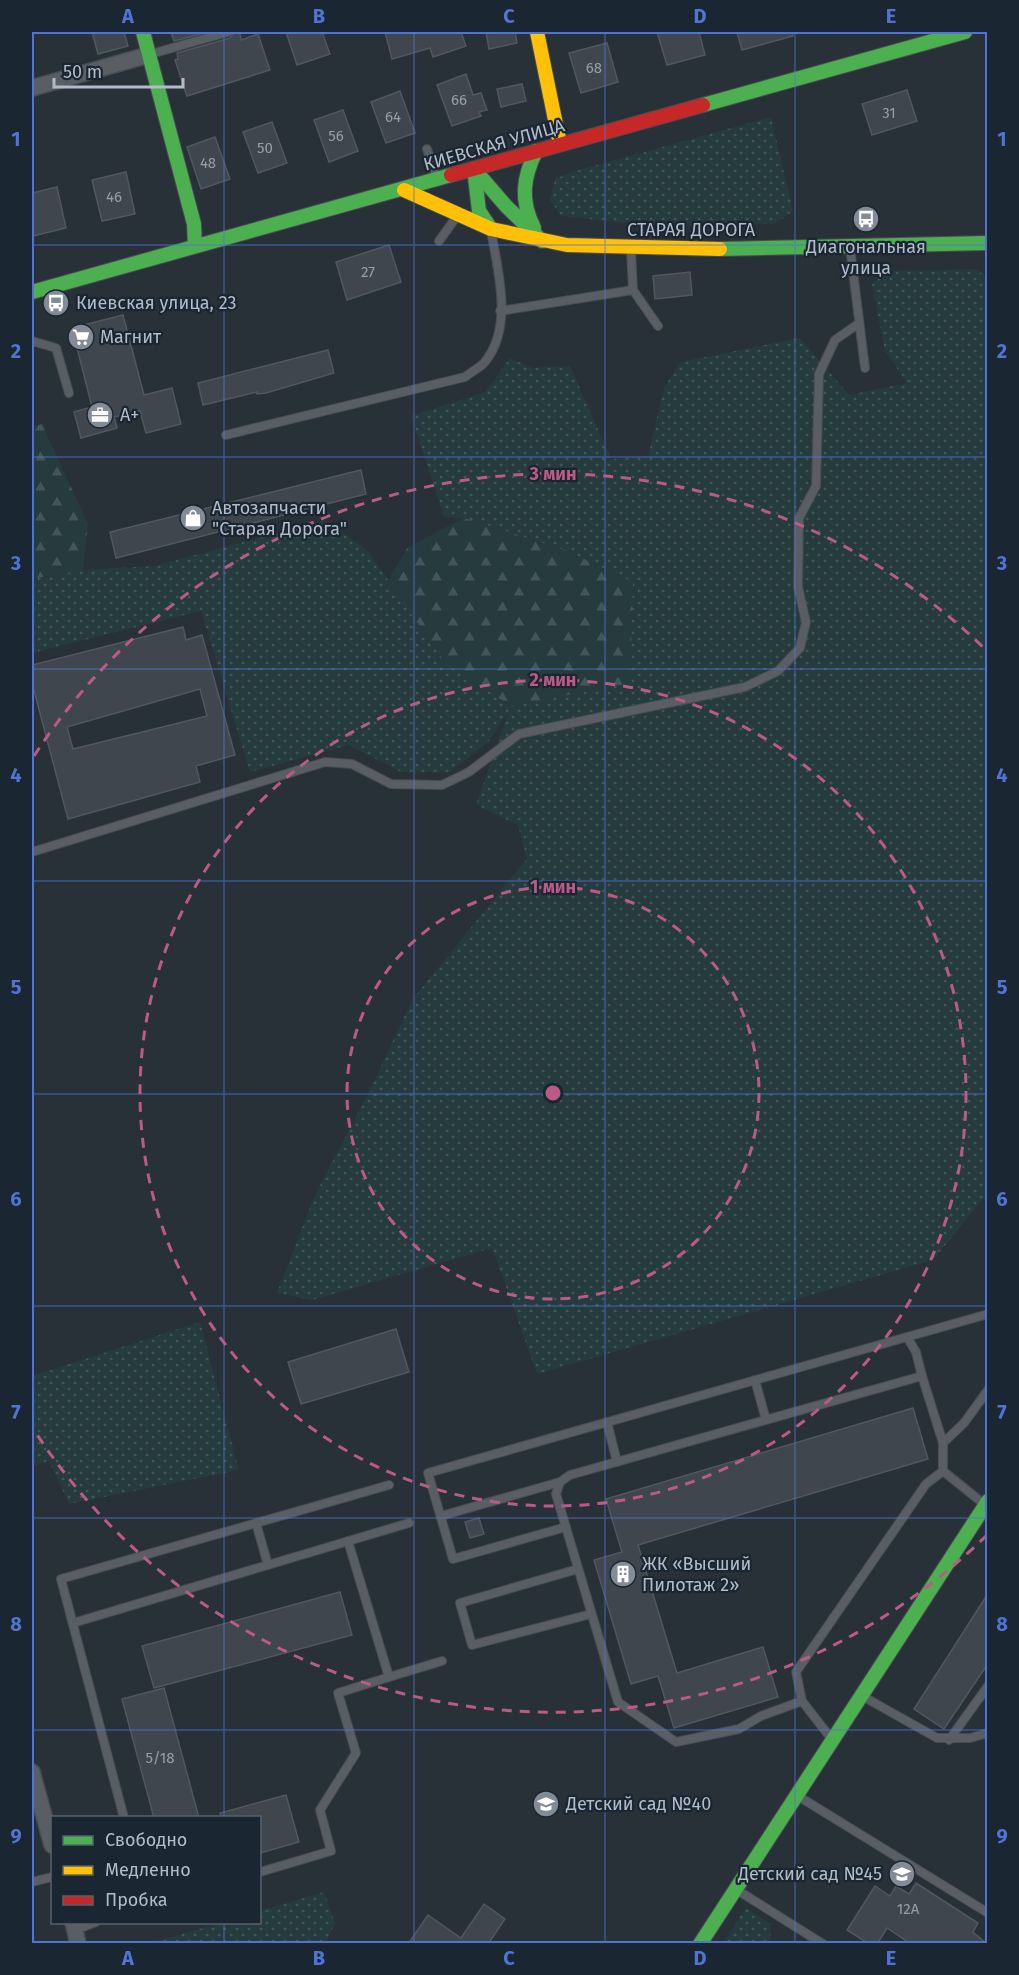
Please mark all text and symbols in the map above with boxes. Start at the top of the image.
text: A [121,4,135,28]
text: B [313,4,325,28]
text: C [503,4,515,28]
text: D [693,4,707,28]
text: E [886,4,896,28]
scale bar [54,51,183,89]
house number: 68 [586,59,602,77]
text: 50 m [63,61,102,83]
house number: 66 [451,91,467,109]
house number: 31 [882,104,896,122]
house number: 64 [385,108,401,126]
street label: КИЕВСКАЯ УЛИЦА [421,114,568,176]
text: 1 [11,127,21,151]
house number: 56 [328,127,344,145]
text: 1 [997,127,1007,151]
house number: 50 [257,139,273,157]
house number: 48 [200,154,216,172]
house number: 46 [106,188,122,206]
bus stop icon: Диагональная улица [851,204,881,234]
street label: СТАРАЯ ДОРОГА [627,219,756,241]
place label: Диагональная улица [805,236,926,279]
house number: 27 [361,263,375,281]
bus stop icon: Киевская улица, 23 [41,288,71,318]
place label: Киевская улица, 23 [76,292,237,314]
supermarket icon: Магнит [66,322,96,352]
place label: Магнит [100,326,162,348]
text: 2 [11,339,21,363]
text: 2 [997,339,1007,363]
office icon: А+ [85,400,115,430]
place label: А+ [120,404,139,426]
text: 3 мин [529,463,576,485]
place label: Автозапчасти "Старая Дорога" [212,497,347,540]
shop icon: Автозапчасти "Старая Дорога" [178,503,208,533]
text: 3 [10,551,21,575]
text: 3 [996,551,1007,575]
text: 2 мин [530,669,576,691]
text: 4 [10,763,22,787]
text: 4 [996,763,1008,787]
text: 1 мин [530,876,576,898]
text: 5 [11,975,22,999]
text: 5 [997,975,1008,999]
centre of rings [543,1083,563,1103]
text: 6 [10,1187,22,1211]
text: 6 [996,1187,1008,1211]
text: 7 [11,1400,21,1424]
text: 7 [997,1400,1007,1424]
place label: ЖК «Высший Пилотаж 2» [642,1553,751,1596]
building icon: ЖК «Высший Пилотаж 2» [608,1559,638,1589]
text: 8 [10,1612,22,1636]
text: 8 [996,1612,1008,1636]
house number: 5/18 [146,1749,174,1767]
school or university icon: Детский сад №40 [531,1789,561,1819]
place label: Детский сад №40 [565,1793,711,1815]
legend [51,1816,261,1924]
text: 9 [10,1824,22,1848]
text: 9 [996,1824,1008,1848]
text: Свободно [105,1829,187,1851]
text: Медленно [105,1859,191,1881]
school or university icon: Детский сад №45 [887,1859,917,1889]
place label: Детский сад №45 [737,1863,882,1885]
text: Пробка [105,1889,168,1911]
house number: 12А [897,1900,920,1918]
text: A [121,1946,135,1970]
text: B [313,1946,325,1970]
text: C [503,1946,515,1970]
text: D [693,1946,707,1970]
text: E [886,1946,896,1970]

